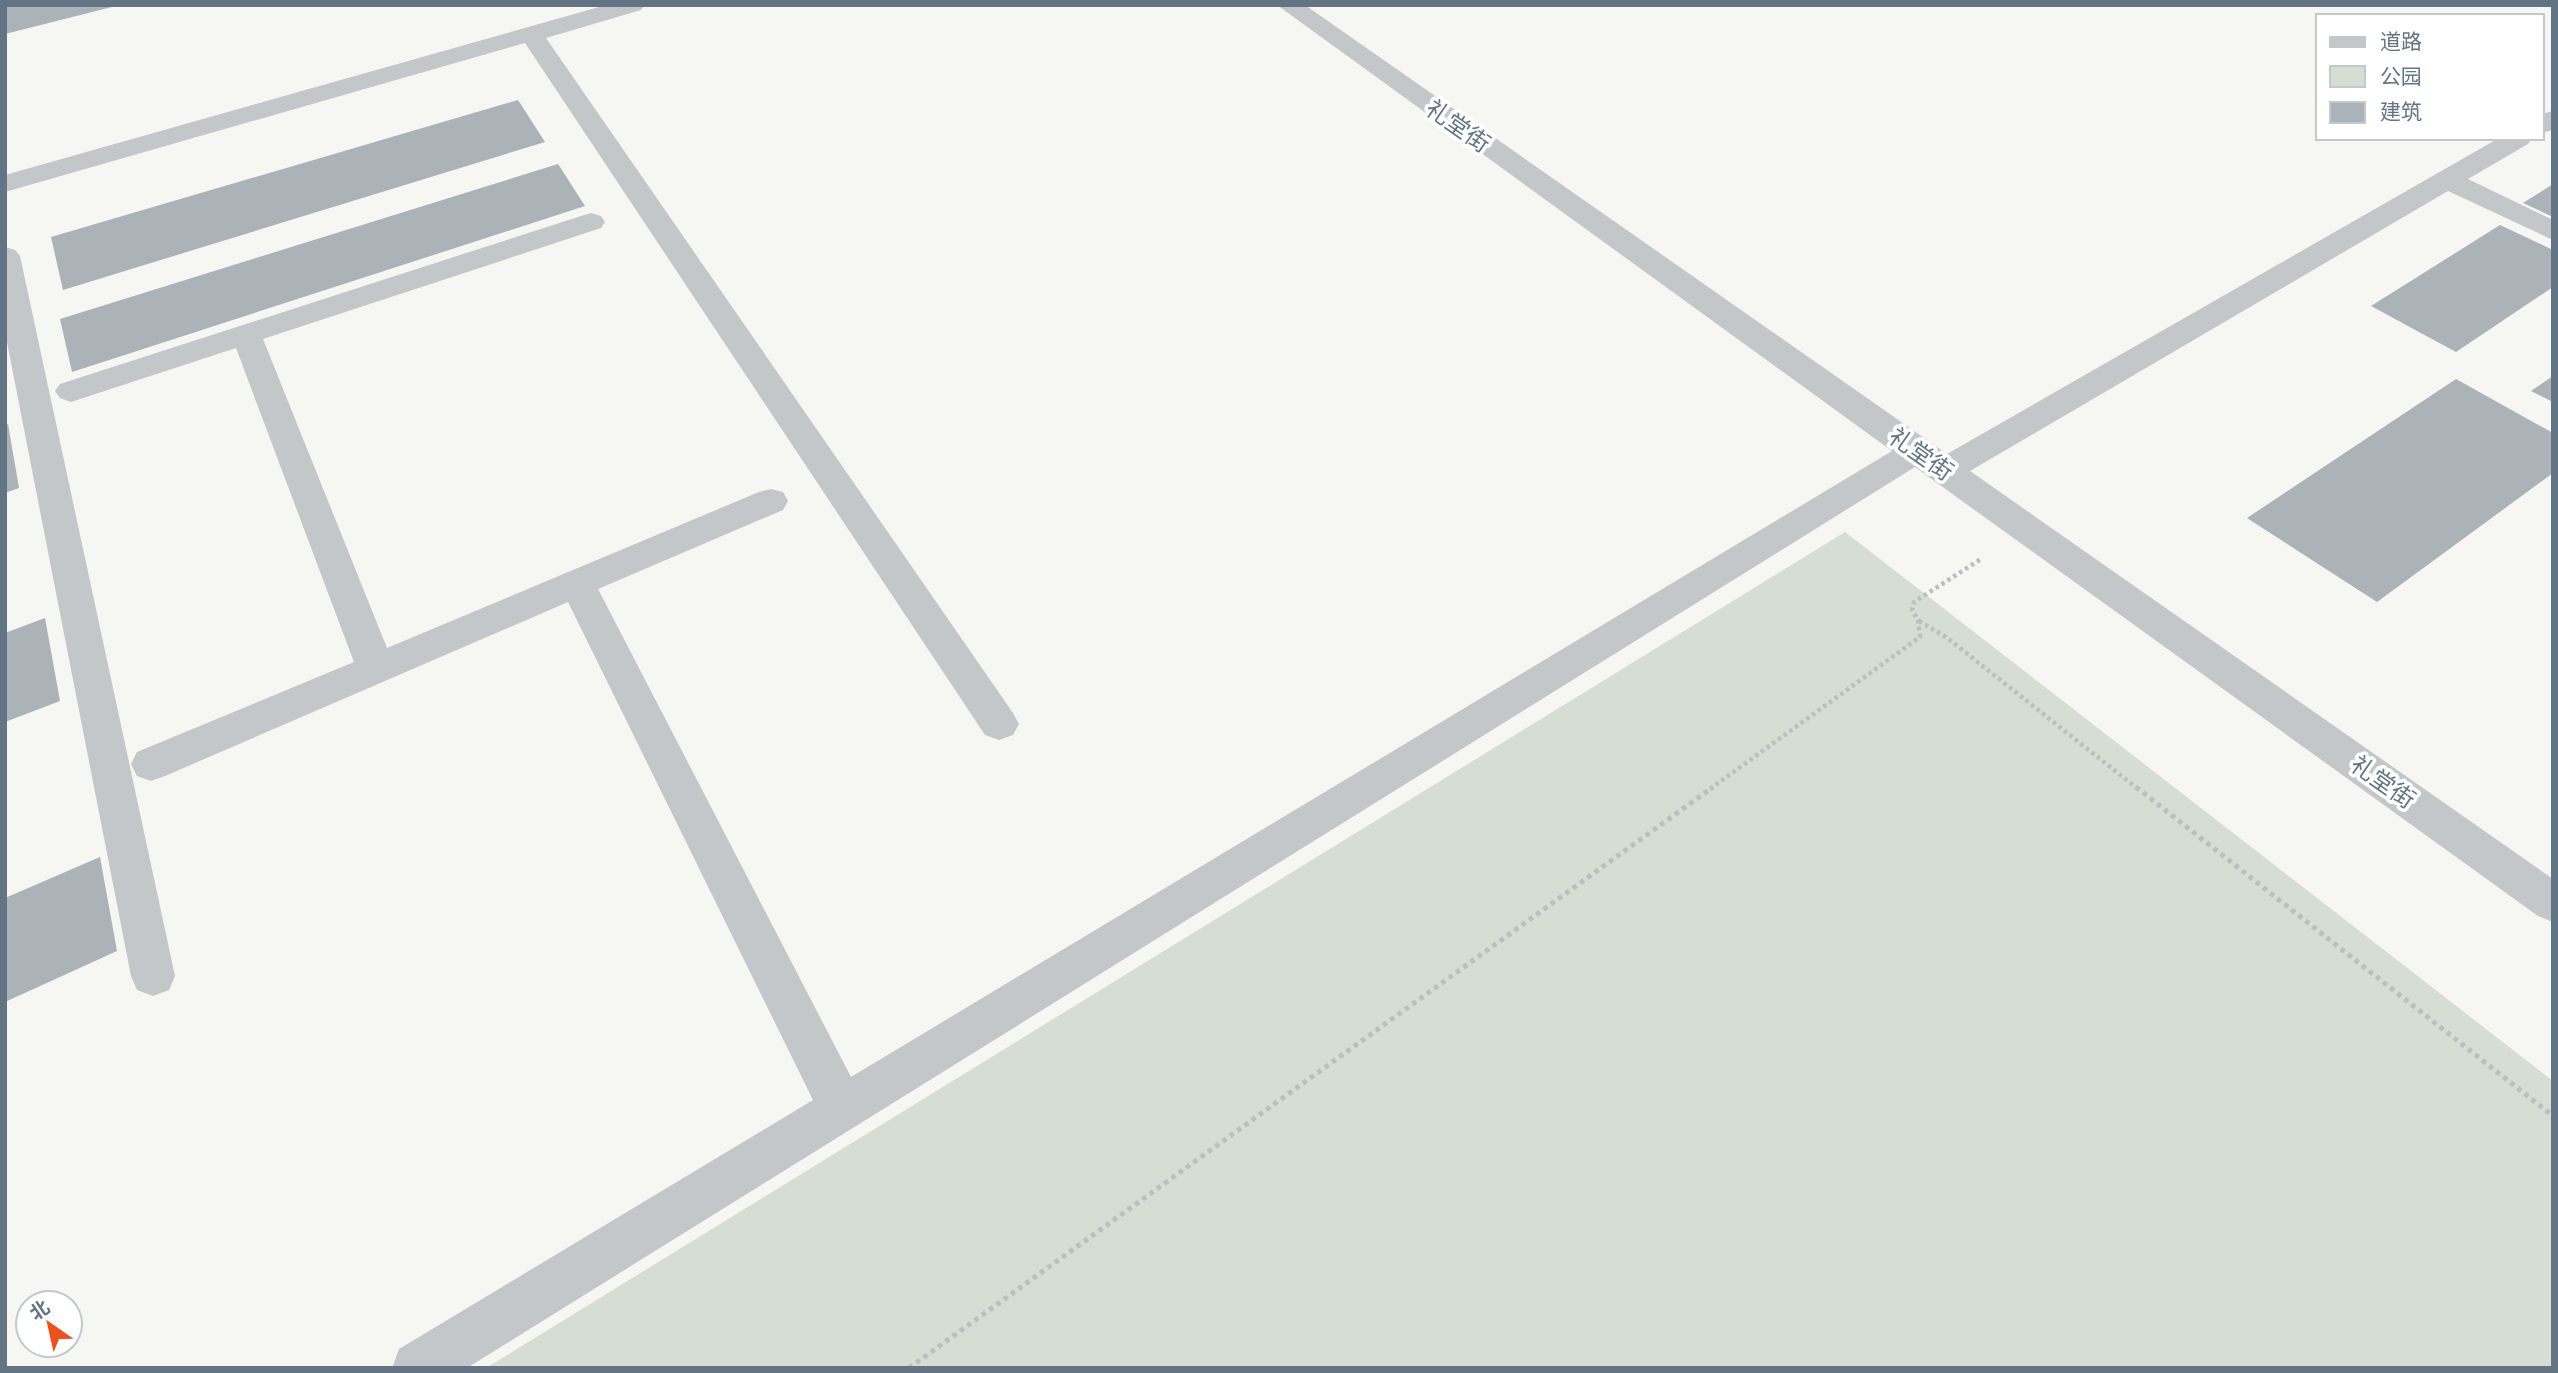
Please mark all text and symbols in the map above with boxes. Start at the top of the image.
legend [2316,14,2544,140]
text: 道路 [2380,28,2422,56]
text: 公园 [2380,63,2422,91]
street label: 礼堂街 [1420,93,1496,159]
text: 建筑 [2380,98,2422,126]
street label: 礼堂街 [1883,421,1959,487]
street label: 礼堂街 [2345,749,2421,815]
north arrow [14,1289,84,1359]
text: 北 [25,1295,55,1326]

